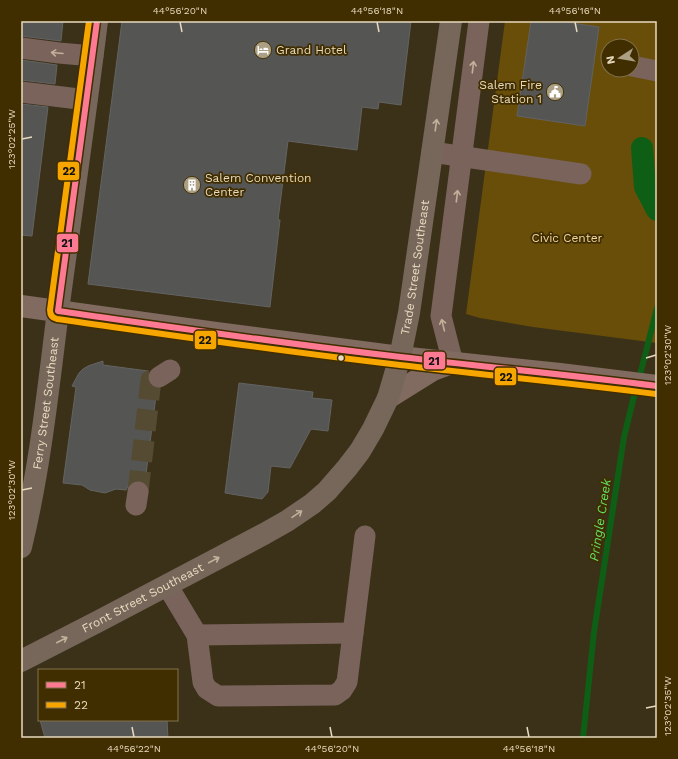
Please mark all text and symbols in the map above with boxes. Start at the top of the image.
text: 44°56'20"N [153,5,207,16]
text: 44°56'18"N [351,5,403,16]
text: 44°56'16"N [549,5,601,16]
north arrow [600,38,640,78]
hotel icon: Grand Hotel [253,40,273,60]
place label: Grand Hotel [276,43,347,57]
one-way arrow [51,49,64,57]
text: N [604,55,618,65]
one-way arrow [469,61,477,74]
place label: Salem Fire Station 1 [479,78,542,106]
public building icon: Salem Fire Station 1 [545,82,565,102]
text: 123°02'25"W [6,109,17,169]
one-way arrow [432,119,440,132]
line badge: 22 [57,161,80,181]
text: 22 [62,165,76,178]
place label: Salem Convention Center [205,171,312,199]
building icon: Salem Convention Center [182,175,202,195]
one-way arrow [453,190,460,203]
street label: Trade Street Southeast [398,199,432,336]
park label: Civic Center [531,231,603,245]
line badge: 21 [56,233,79,253]
text: 21 [61,237,73,250]
one-way arrow [439,319,447,332]
text: 123°02'30"W [662,324,673,385]
line badge: 22 [194,330,217,350]
text: 22 [198,334,212,347]
street label: Ferry Street Southeast [30,336,62,470]
line badge: 21 [423,351,446,370]
unlabelled marker [336,353,346,363]
text: 21 [428,355,440,368]
line badge: 22 [494,367,517,386]
text: 22 [499,371,513,384]
text: 123°02'30"W [6,459,17,520]
water label: Pringle Creek [586,477,614,562]
one-way arrow [291,510,302,518]
one-way arrow [208,556,220,564]
street label: Front Street Southeast [79,560,206,636]
one-way arrow [55,636,67,643]
legend [38,669,178,721]
text: 123°02'35"W [662,676,673,736]
text: 21 [74,678,86,692]
text: 22 [74,698,88,712]
text: 44°56'22"N [107,743,161,754]
text: 44°56'20"N [305,743,359,754]
text: 44°56'18"N [503,743,555,754]

